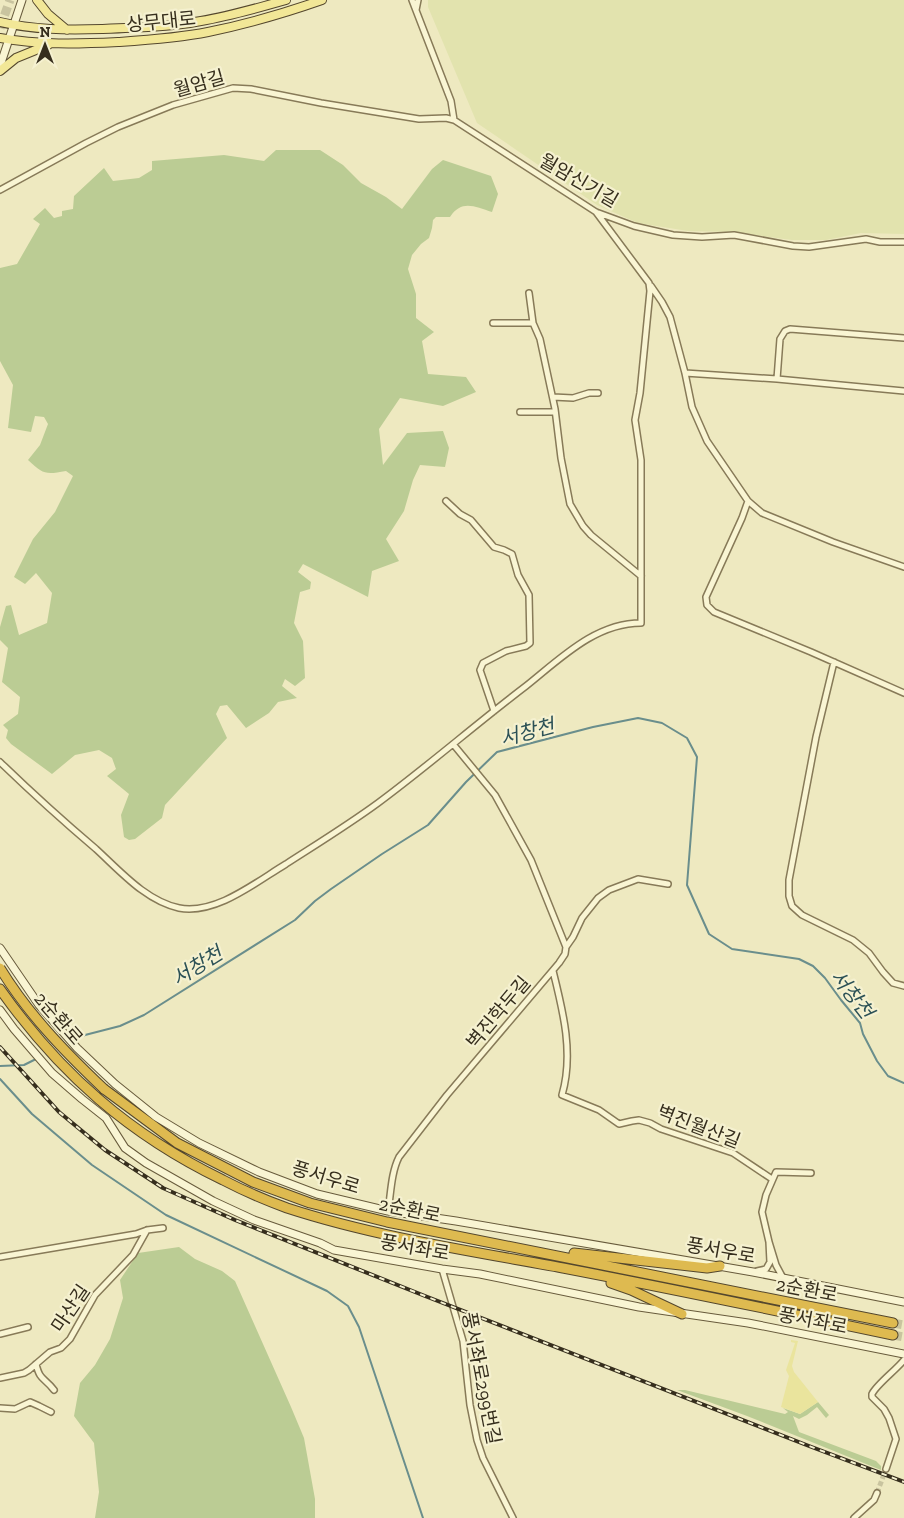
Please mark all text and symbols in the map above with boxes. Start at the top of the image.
street label: 상무대로 [125,6,197,37]
north arrow [20,20,70,70]
text: N [40,24,51,41]
street label: 월암길 [171,65,228,102]
street label: 월암신기길 [535,149,622,212]
water label: 서창천 [497,713,559,751]
water label: 서창천 [167,940,229,991]
water label: 서창천 [826,965,880,1025]
street label: 벽진학두길 [461,971,535,1053]
street label: 2순환로 [30,987,88,1049]
street label: 벽진월산길 [654,1100,744,1153]
street label: 풍서우로 [289,1156,363,1199]
street label: 2순환로 [377,1192,443,1227]
street label: 풍서좌로 [378,1230,451,1265]
street label: 풍서우로 [684,1233,757,1268]
street label: 2순환로 [774,1272,840,1307]
street label: 마산길 [46,1280,95,1336]
street label: 풍서좌로 [776,1303,849,1338]
street label: 풍서좌로299번길 [457,1310,506,1446]

